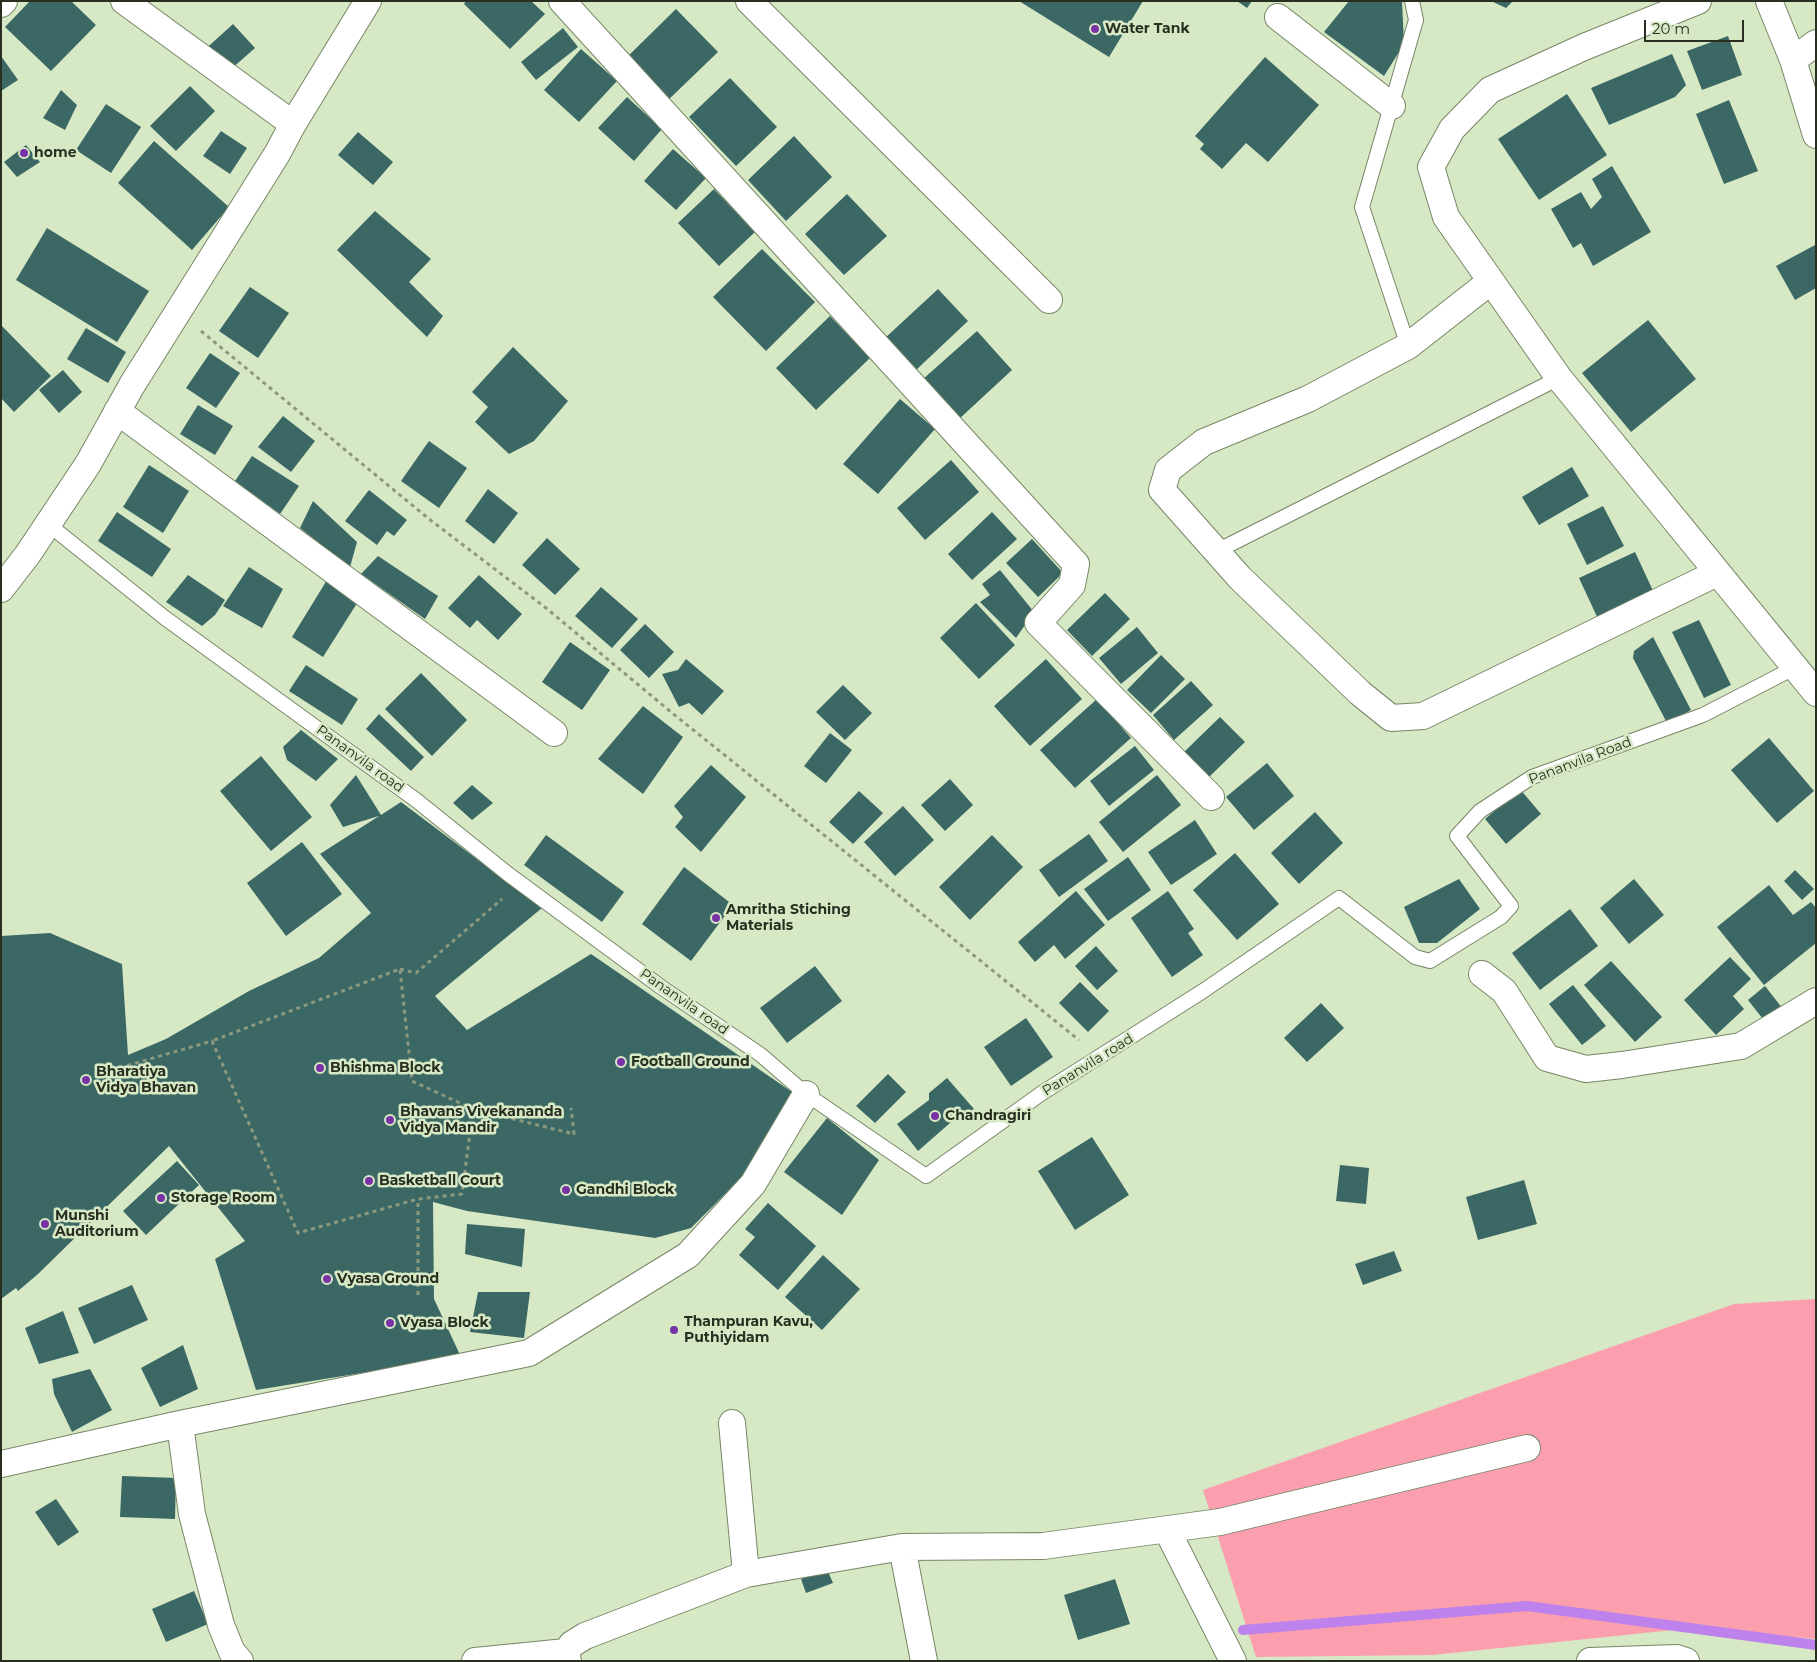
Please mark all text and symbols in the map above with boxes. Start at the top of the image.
scale bar [1647,10,1747,42]
text: 20 m [1652,19,1690,38]
place label: Water Tank [1105,21,1190,37]
marker: Water Tank [1089,23,1101,35]
place label: home [34,145,76,161]
marker: home [18,147,30,159]
street label: Pananvila road [313,722,407,796]
street label: Pananvila Road [1526,734,1634,788]
place label: Amritha Stiching Materials [726,902,851,934]
marker: Amritha Stiching Materials [710,912,722,924]
street label: Pananvila road [637,965,731,1039]
street label: Pananvila road [1039,1030,1137,1100]
place label: Football Ground [631,1054,750,1070]
marker: Football Ground [615,1056,627,1068]
place label: Bhishma Block [330,1060,440,1076]
marker: Bhishma Block [314,1062,326,1074]
place label: Bharatiya Vidya Bhavan [96,1064,196,1096]
marker: Bharatiya Vidya Bhavan [80,1074,92,1086]
place label: Bhavans Vivekananda Vidya Mandir [400,1104,562,1136]
place label: Chandragiri [945,1108,1031,1124]
marker: Chandragiri [929,1110,941,1122]
marker: Bhavans Vivekananda Vidya Mandir [384,1114,396,1126]
place label: Basketball Court [379,1173,501,1189]
marker: Basketball Court [363,1175,375,1187]
place label: Gandhi Block [576,1182,674,1198]
marker: Gandhi Block [560,1184,572,1196]
place label: Storage Room [171,1190,275,1206]
marker: Storage Room [155,1192,167,1204]
place label: Munshi Auditorium [55,1208,139,1240]
marker: Munshi Auditorium [39,1218,51,1230]
place label: Vyasa Ground [337,1271,439,1287]
marker: Vyasa Ground [321,1273,333,1285]
place label: Thampuran Kavu, Puthiyidam [684,1314,813,1346]
place label: Vyasa Block [400,1315,489,1331]
marker: Vyasa Block [384,1317,396,1329]
marker: Thampuran Kavu, Puthiyidam [668,1324,680,1336]

